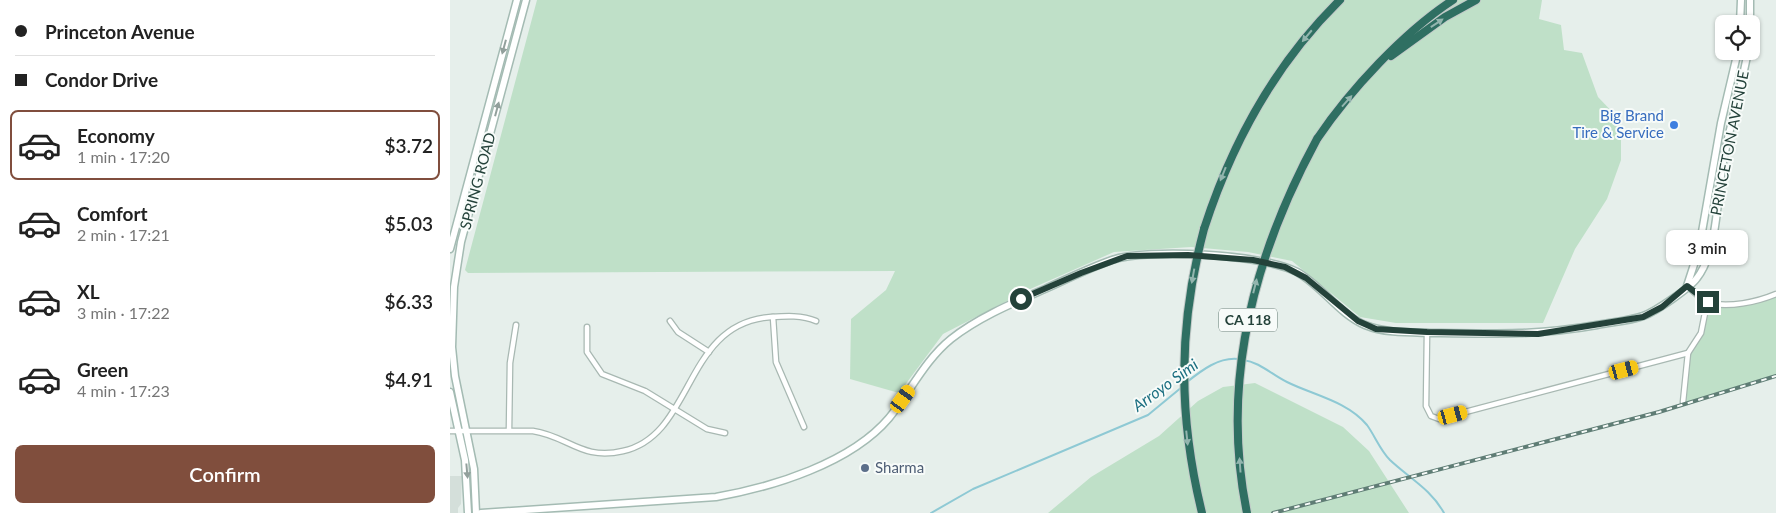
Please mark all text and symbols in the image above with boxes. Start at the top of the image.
map controls [1715,15,1760,60]
button: locate [1715,15,1760,60]
one-way arrow [1430,18,1444,27]
text: Princeton Avenue [45,20,195,43]
one-way arrow [1302,30,1313,42]
one-way arrow [500,39,508,55]
text: Condor Drive [45,68,158,91]
street label: PRINCETON AVENUE [1706,69,1752,217]
one-way arrow [1341,95,1353,107]
one-way arrow [493,101,501,116]
place label: Big Brand Tire & Service [1572,106,1664,141]
marker: Big Brand Tire & Service [1668,119,1680,131]
icon: car [17,123,62,168]
text: Economy [77,124,155,147]
street label: SPRING ROAD [455,130,499,231]
text: $3.72 [384,134,433,157]
text: 1 min · 17:20 [77,147,170,166]
one-way arrow [1219,167,1227,182]
icon: car [17,201,62,246]
text: Comfort [77,202,148,225]
text: $5.03 [384,212,433,235]
text: 2 min · 17:21 [77,225,170,244]
callout: 3 min [1667,230,1749,264]
text: 3 min [1687,238,1727,257]
one-way arrow [1188,268,1196,284]
icon: car [17,279,62,324]
one-way arrow [1251,279,1259,294]
text: XL [77,280,100,303]
route start [1010,288,1032,310]
text: $6.33 [384,290,433,313]
route end [1697,291,1719,313]
text: 3 min · 17:22 [77,303,170,322]
road number: CA 118 [1219,308,1277,332]
water label: Arroyo Simi [1127,354,1201,415]
icon: car [17,357,62,402]
text: Green [77,358,128,381]
car [1607,359,1640,381]
text: $4.91 [384,368,433,391]
text: 4 min · 17:23 [77,381,170,400]
car [888,382,917,416]
car [1436,404,1469,426]
one-way arrow [1183,430,1191,446]
button: Confirm [15,445,435,503]
one-way arrow [1235,457,1243,473]
place label: Sharma [875,458,924,476]
marker: Sharma [859,462,871,474]
one-way arrow [463,464,471,480]

